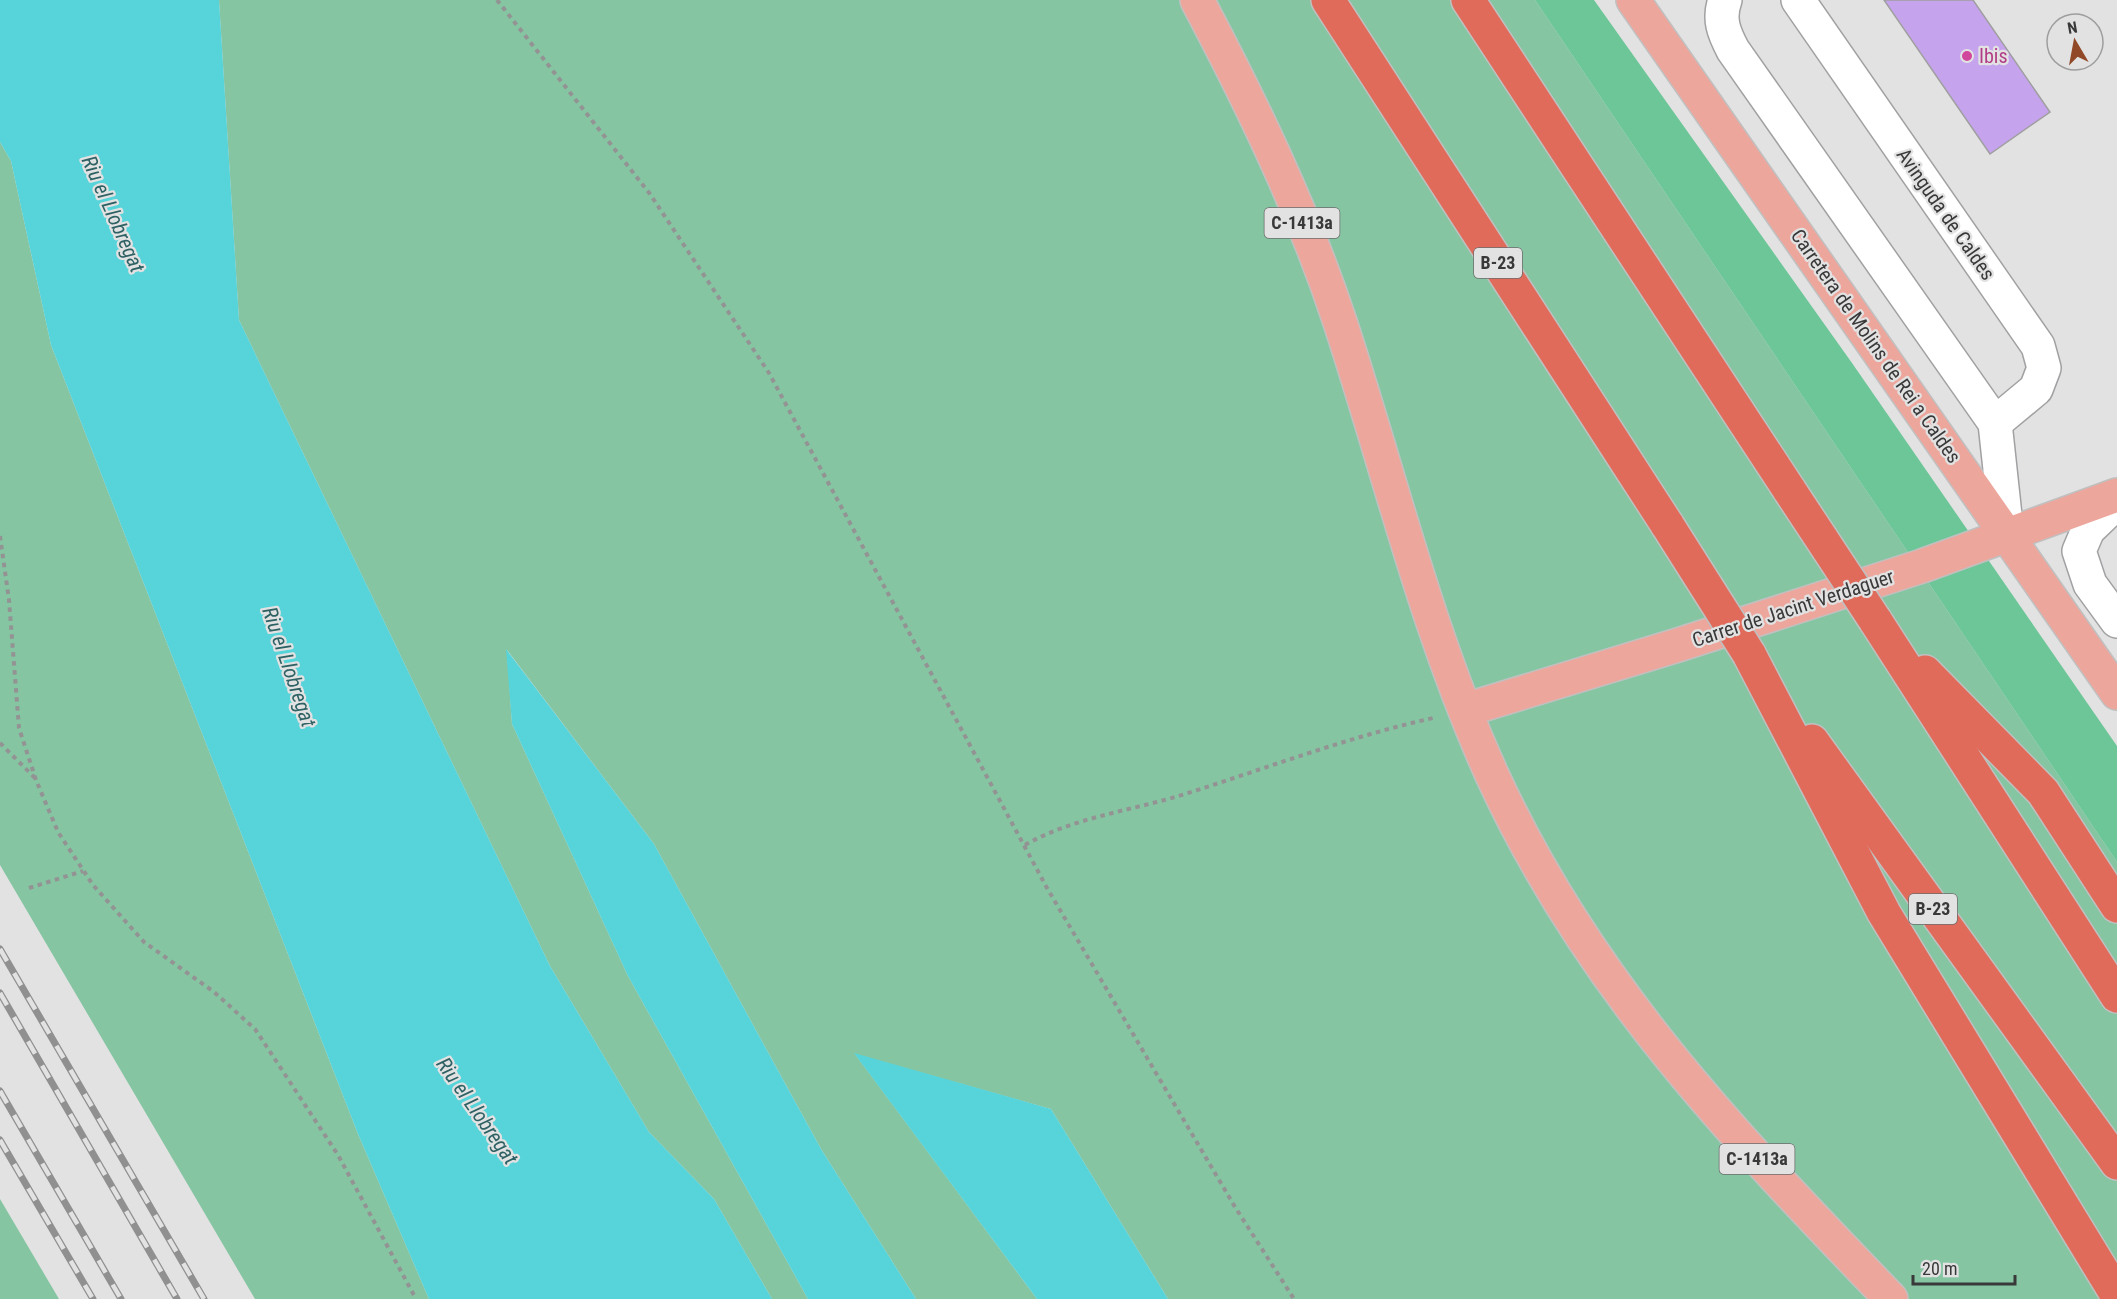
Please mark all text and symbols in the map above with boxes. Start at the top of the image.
north arrow [2045,12,2105,72]
text: N [2066,18,2079,38]
place label: Ibis [1979,44,2008,68]
marker: Ibis [1960,49,1974,63]
street label: Avinguda de Caldes [1892,144,2000,284]
water label: Riu el Llobregat [77,152,150,277]
road number: C-1413a [1264,208,1340,238]
street label: Carretera de Molins de Rei a Caldes [1786,224,1966,468]
road number: B-23 [1474,248,1522,278]
street label: Carrer de Jacint Verdaguer [1689,564,1897,652]
water label: Riu el Llobregat [257,604,321,731]
road number: B-23 [1909,894,1957,924]
water label: Riu el Llobregat [431,1053,523,1170]
road number: C-1413a [1720,1144,1794,1174]
scale bar [1913,1248,2015,1286]
text: 20 m [1922,1258,1957,1279]

